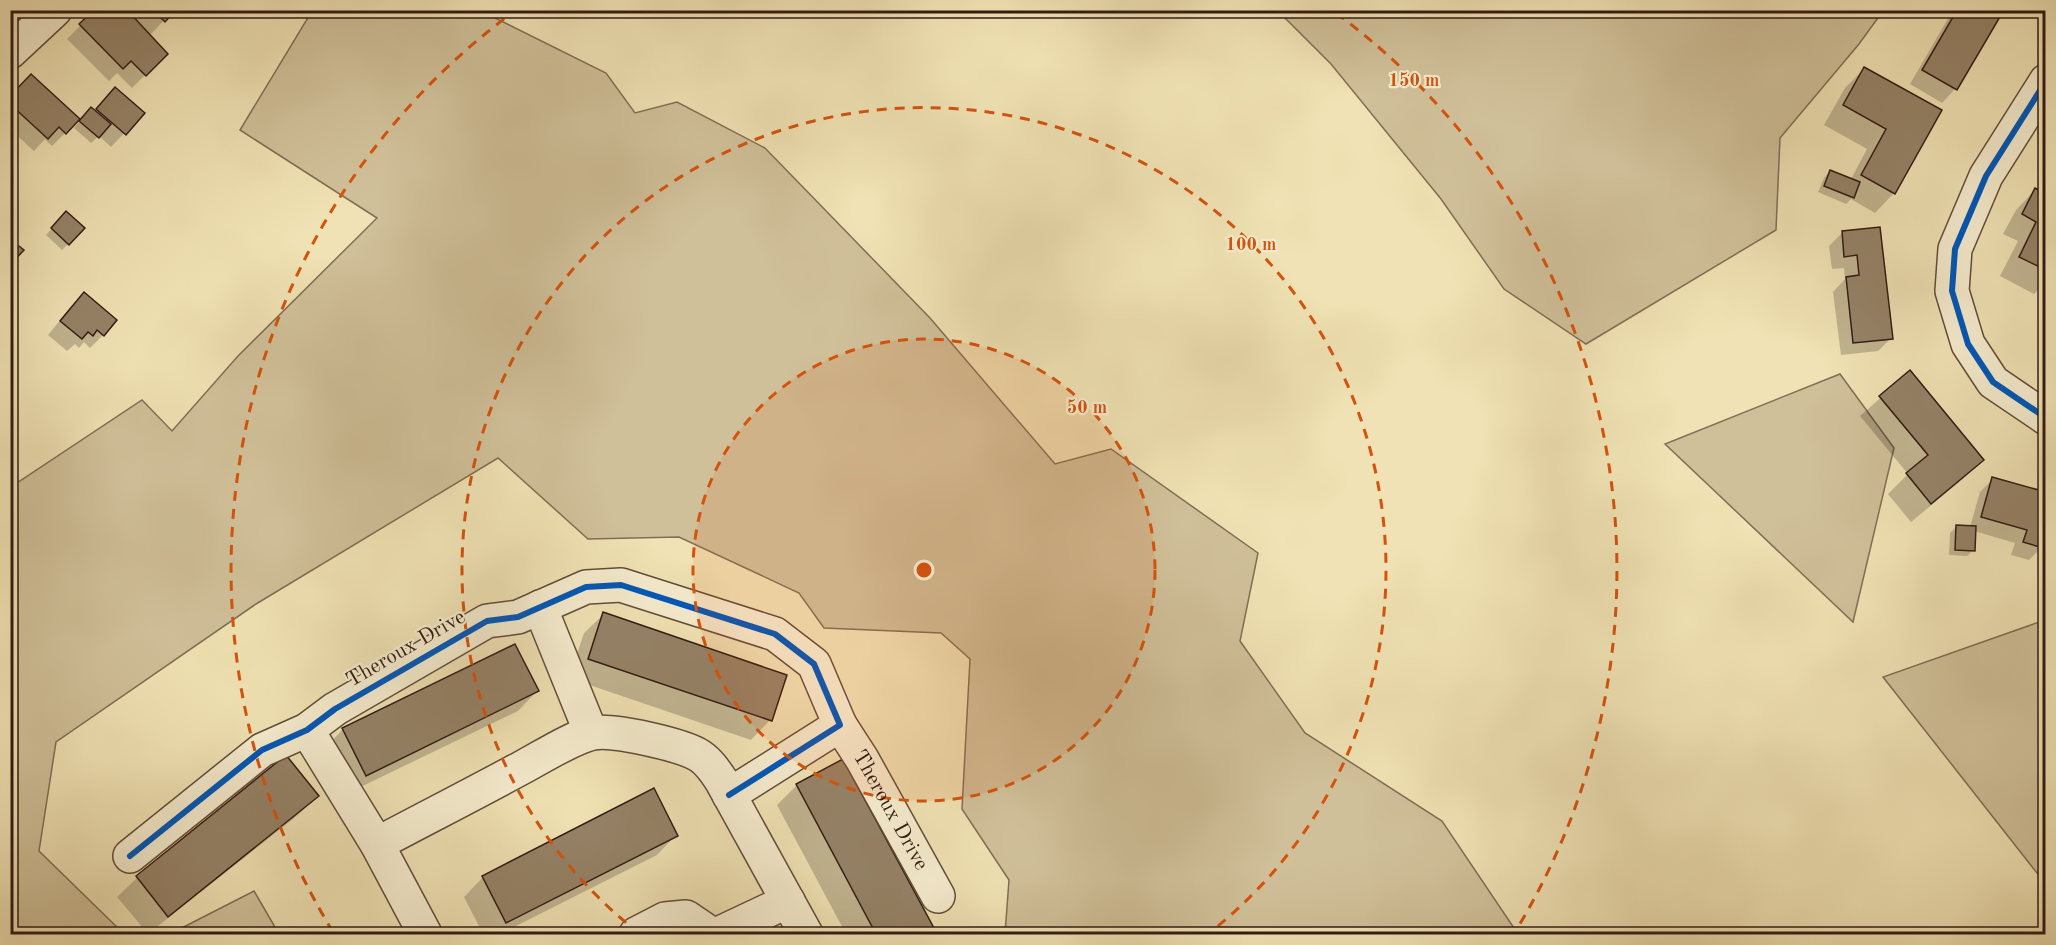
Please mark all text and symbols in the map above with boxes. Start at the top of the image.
text: 150 m [1389,72,1439,90]
text: 100 m [1226,236,1276,254]
text: 50 m [1067,399,1107,417]
centre of rings [914,560,934,580]
street label: Theroux Drive [343,607,469,691]
street label: Theroux Drive [849,746,932,874]

